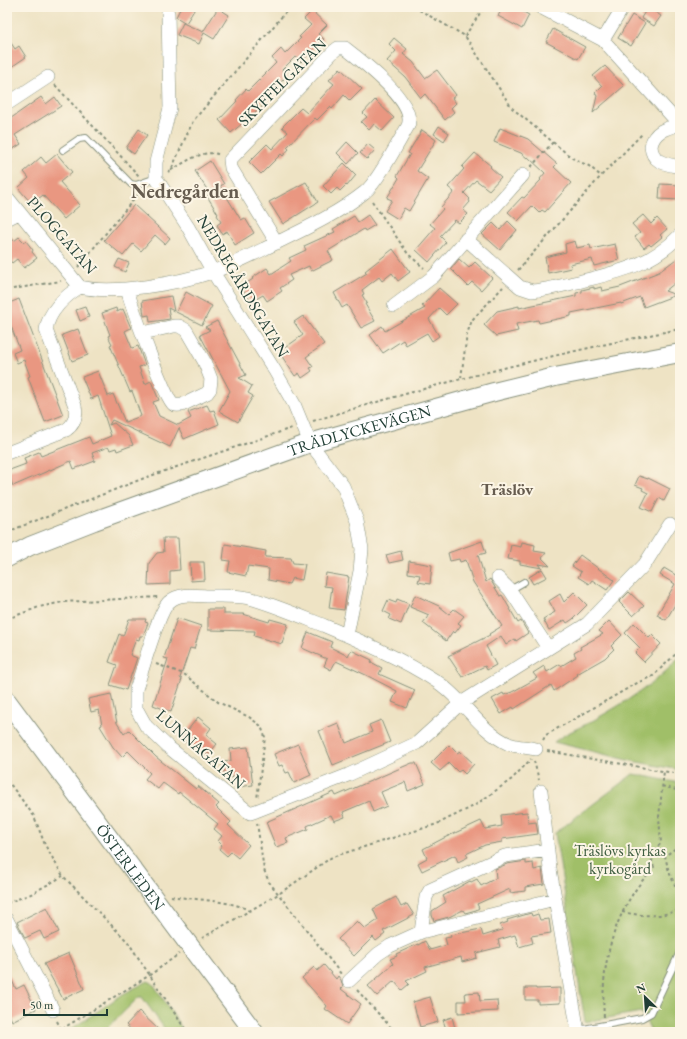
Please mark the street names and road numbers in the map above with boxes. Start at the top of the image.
street label: SKYFFELGATAN [233,33,331,131]
street label: PLOGGATAN [22,192,102,278]
street label: NEDREGÅRDSGATAN [192,211,294,361]
street label: TRÄDLYCKEVÄGEN [284,399,433,461]
street label: LUNNAGATAN [152,705,250,794]
street label: ÖSTERLEDEN [92,819,170,915]

